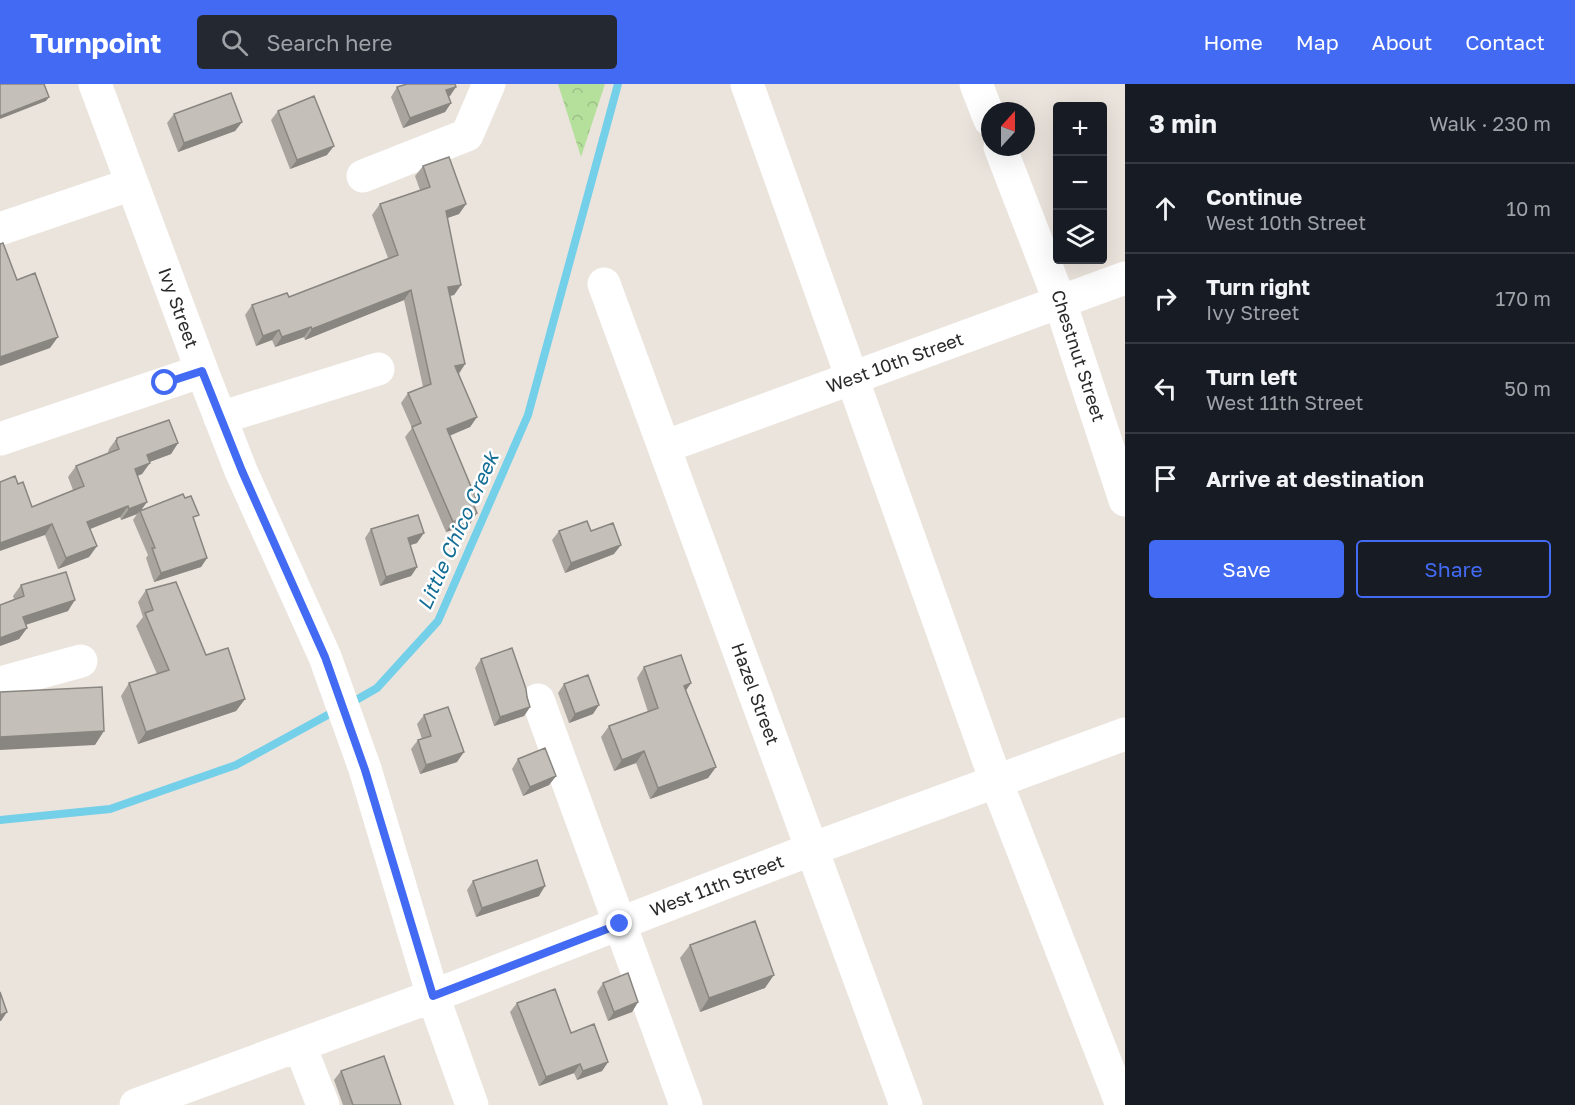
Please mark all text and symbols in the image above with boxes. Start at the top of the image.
search box [197,15,617,69]
text: Turnpoint [30,26,161,59]
icon: search [218,26,251,59]
text: Search here [266,29,393,56]
text: Home [1203,29,1263,55]
text: Map [1296,29,1339,55]
text: About [1372,29,1432,55]
text: Contact [1465,29,1545,55]
north arrow [981,102,1035,156]
map controls [1053,102,1107,264]
button: + [1053,102,1107,156]
text: 3 min [1149,108,1217,139]
text: Walk · 230 m [1429,111,1551,135]
button: − [1053,156,1107,210]
text: Continue [1206,183,1302,210]
icon: ahead [1149,192,1182,225]
text: 10 m [1506,196,1551,220]
button: layers [1053,210,1107,264]
text: West 10th Street [1206,210,1366,234]
street label: Ivy Street [154,264,204,351]
text: Turn right [1206,273,1310,300]
icon: right [1149,282,1182,315]
text: 170 m [1496,286,1551,310]
street label: Chestnut Street [1047,287,1111,424]
text: Ivy Street [1206,300,1299,324]
street label: West 10th Street [823,327,966,397]
text: Turn left [1206,363,1297,390]
route start [151,369,177,395]
icon: left [1149,372,1182,405]
text: 50 m [1504,376,1551,400]
text: West 11th Street [1206,390,1364,414]
water label: Little Chico Creek [412,446,504,613]
icon: arrive [1149,462,1182,495]
text: Arrive at destination [1206,465,1424,492]
button: Save [1149,540,1344,598]
button: Share [1356,540,1551,598]
street label: Hazel Street [727,640,785,748]
street label: West 11th Street [647,849,787,921]
route end [606,910,632,936]

